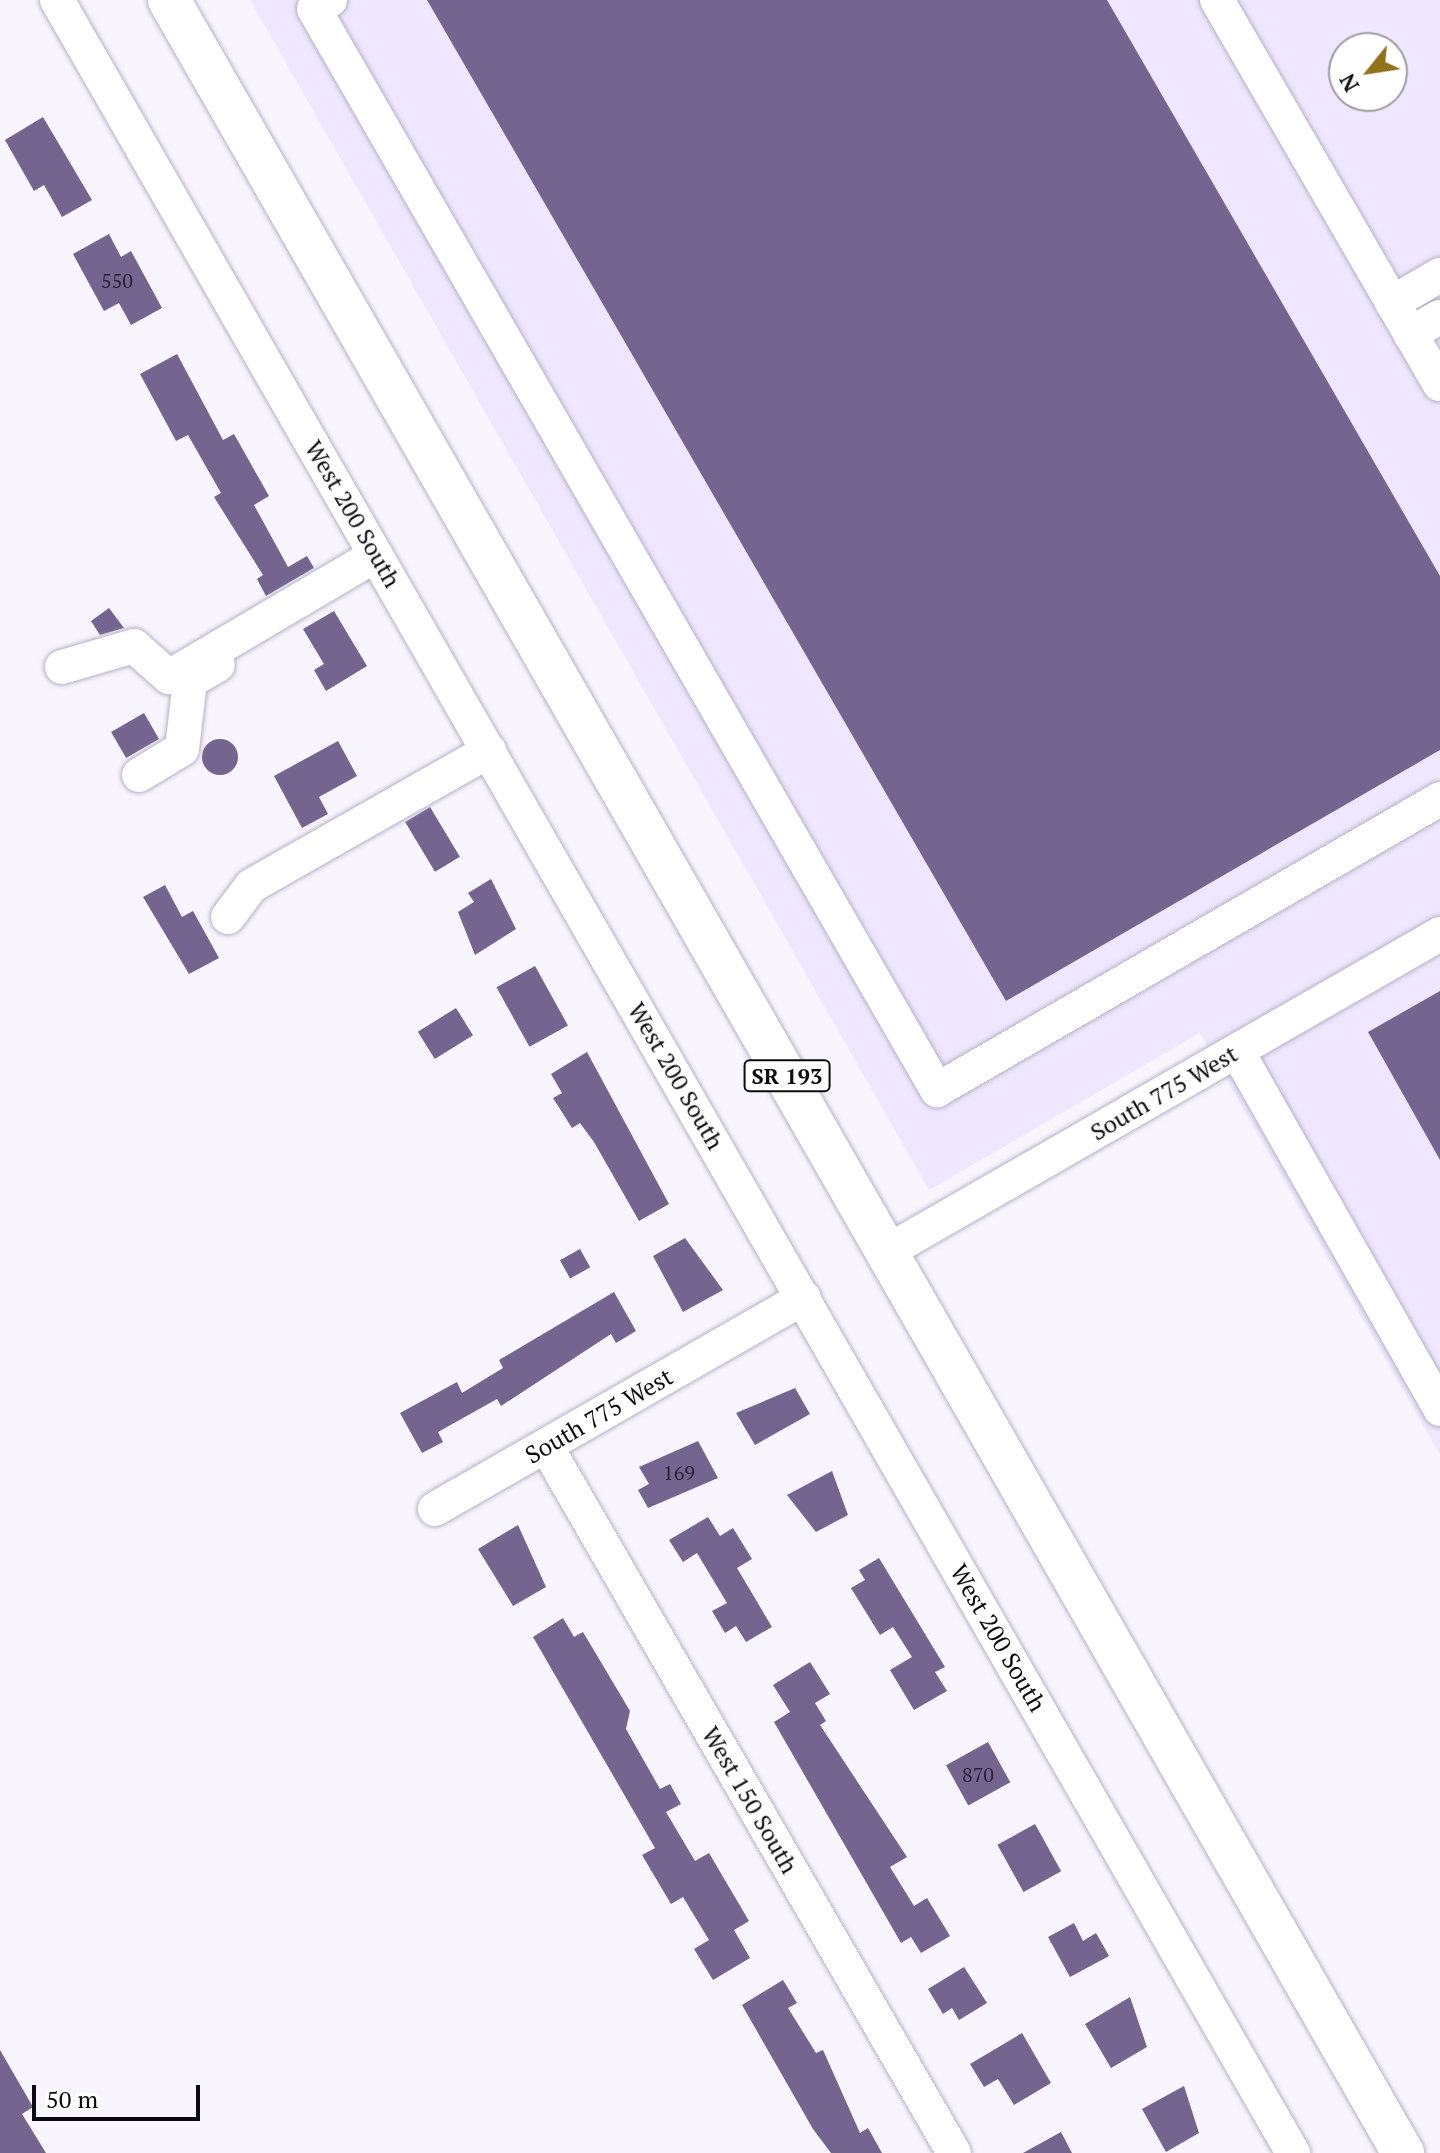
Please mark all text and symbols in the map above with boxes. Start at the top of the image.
north arrow [1328,32,1408,112]
text: N [1332,69,1365,98]
house number: 550 [101,268,133,292]
street label: West 200 South [299,435,407,593]
street label: West 200 South [622,997,730,1155]
street label: South 775 West [1085,1039,1243,1147]
road number: SR 193 [743,1058,831,1094]
street label: South 775 West [520,1362,678,1470]
house number: 169 [663,1460,695,1484]
street label: West 200 South [944,1559,1052,1717]
street label: West 150 South [696,1721,804,1879]
house number: 870 [962,1762,994,1786]
scale bar [36,2069,204,2119]
text: 50 m [46,2083,98,2115]

